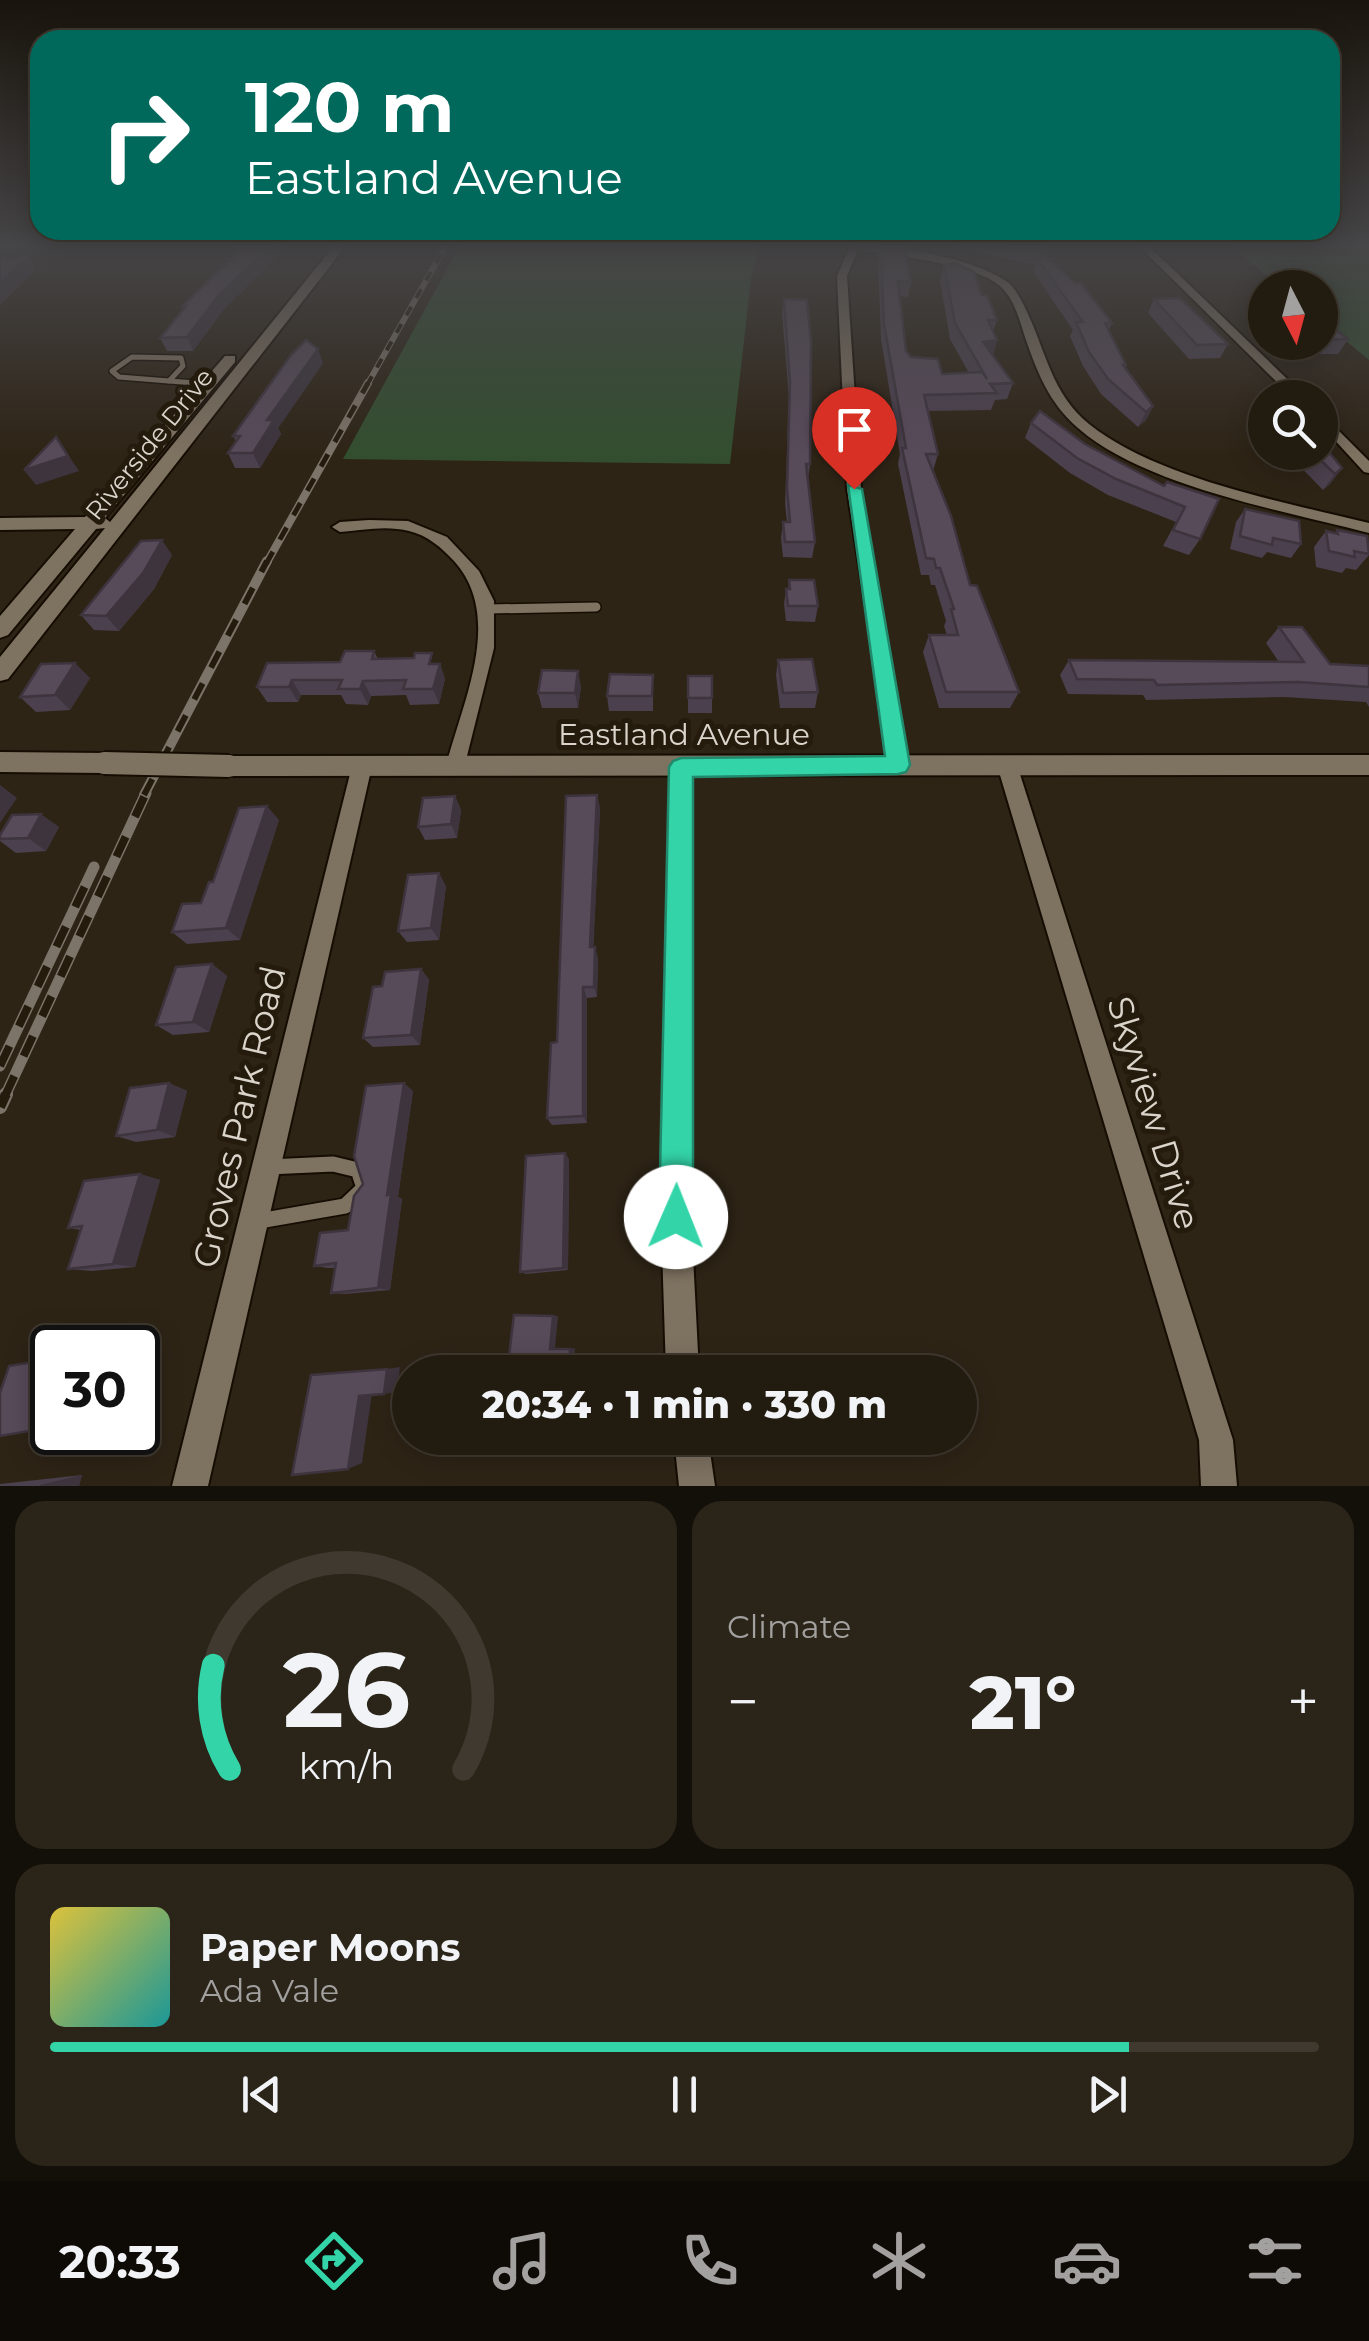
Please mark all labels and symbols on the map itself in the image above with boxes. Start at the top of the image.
north arrow [1248,270,1338,360]
street label: Riverside Drive [79,362,219,526]
pin [812,387,897,490]
street label: Eastland Avenue [558,716,810,753]
street label: Groves Park Road [183,962,295,1272]
street label: Skyview Drive [1098,991,1210,1235]
position arrow [624,1165,728,1269]
speed limit sign: 30 [30,1325,160,1455]

